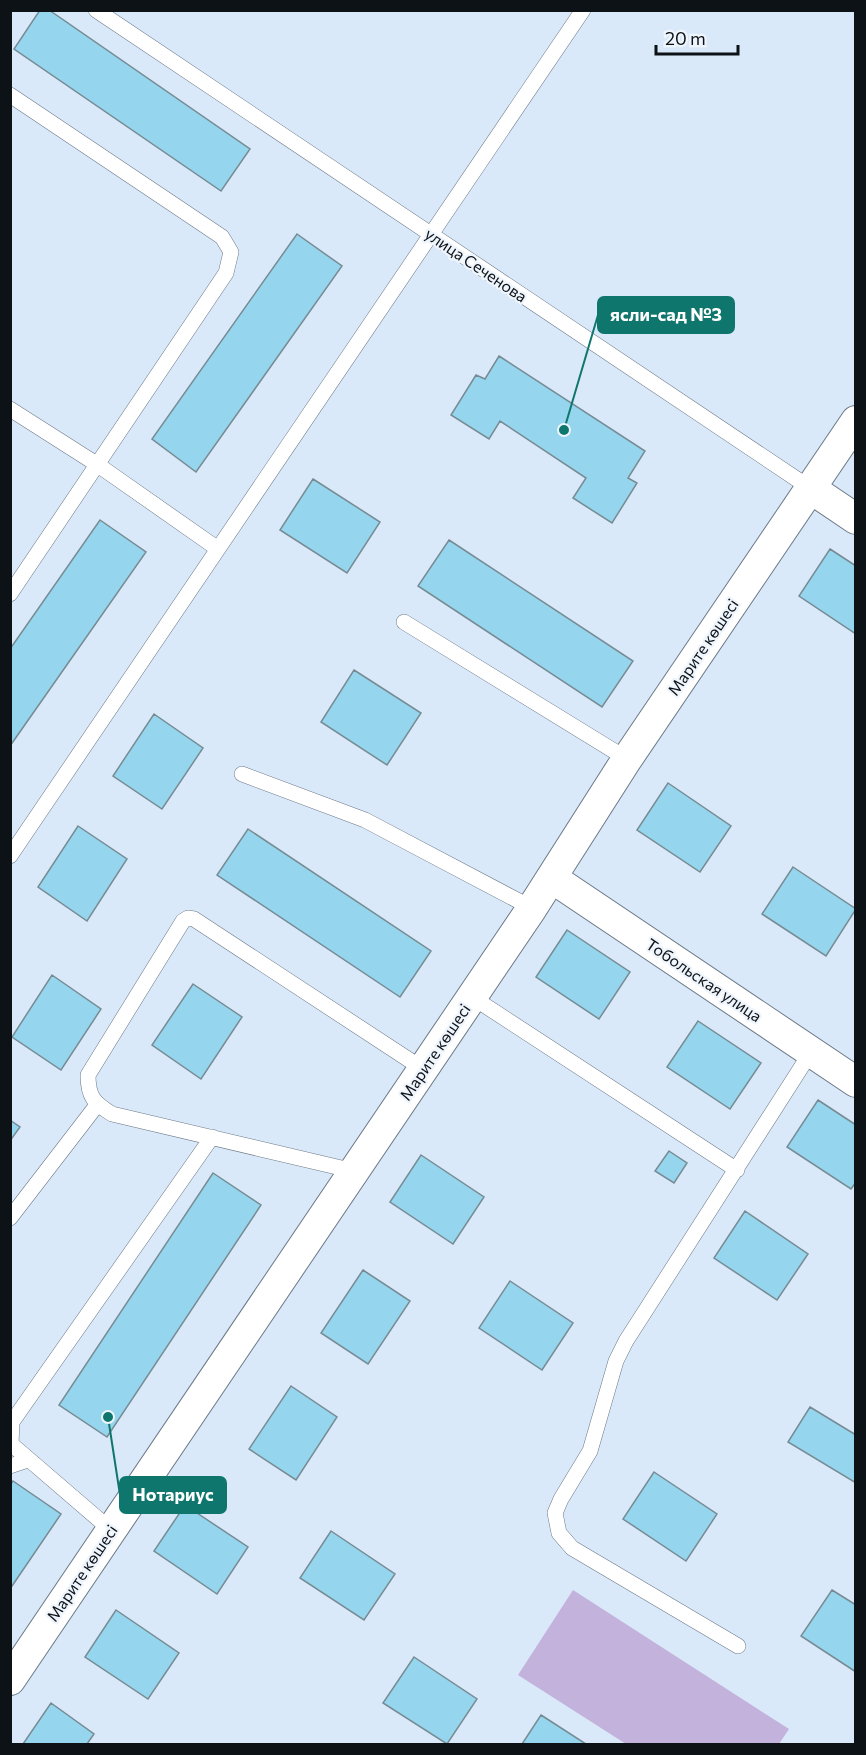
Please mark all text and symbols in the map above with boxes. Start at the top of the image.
scale bar [656,18,738,56]
text: 20 m [665,27,706,49]
street label: улица Сеченова [422,224,531,306]
callout: ясли-сад №3 [598,297,734,333]
text: ясли-сад №3 [610,303,722,325]
street label: Марите көшесі [663,595,742,699]
street label: Тобольская улица [643,934,766,1025]
street label: Марите көшесі [395,1000,474,1104]
callout: Нотариус [120,1477,226,1513]
text: Нотариус [132,1483,214,1505]
street label: Марите көшесі [42,1521,121,1625]

